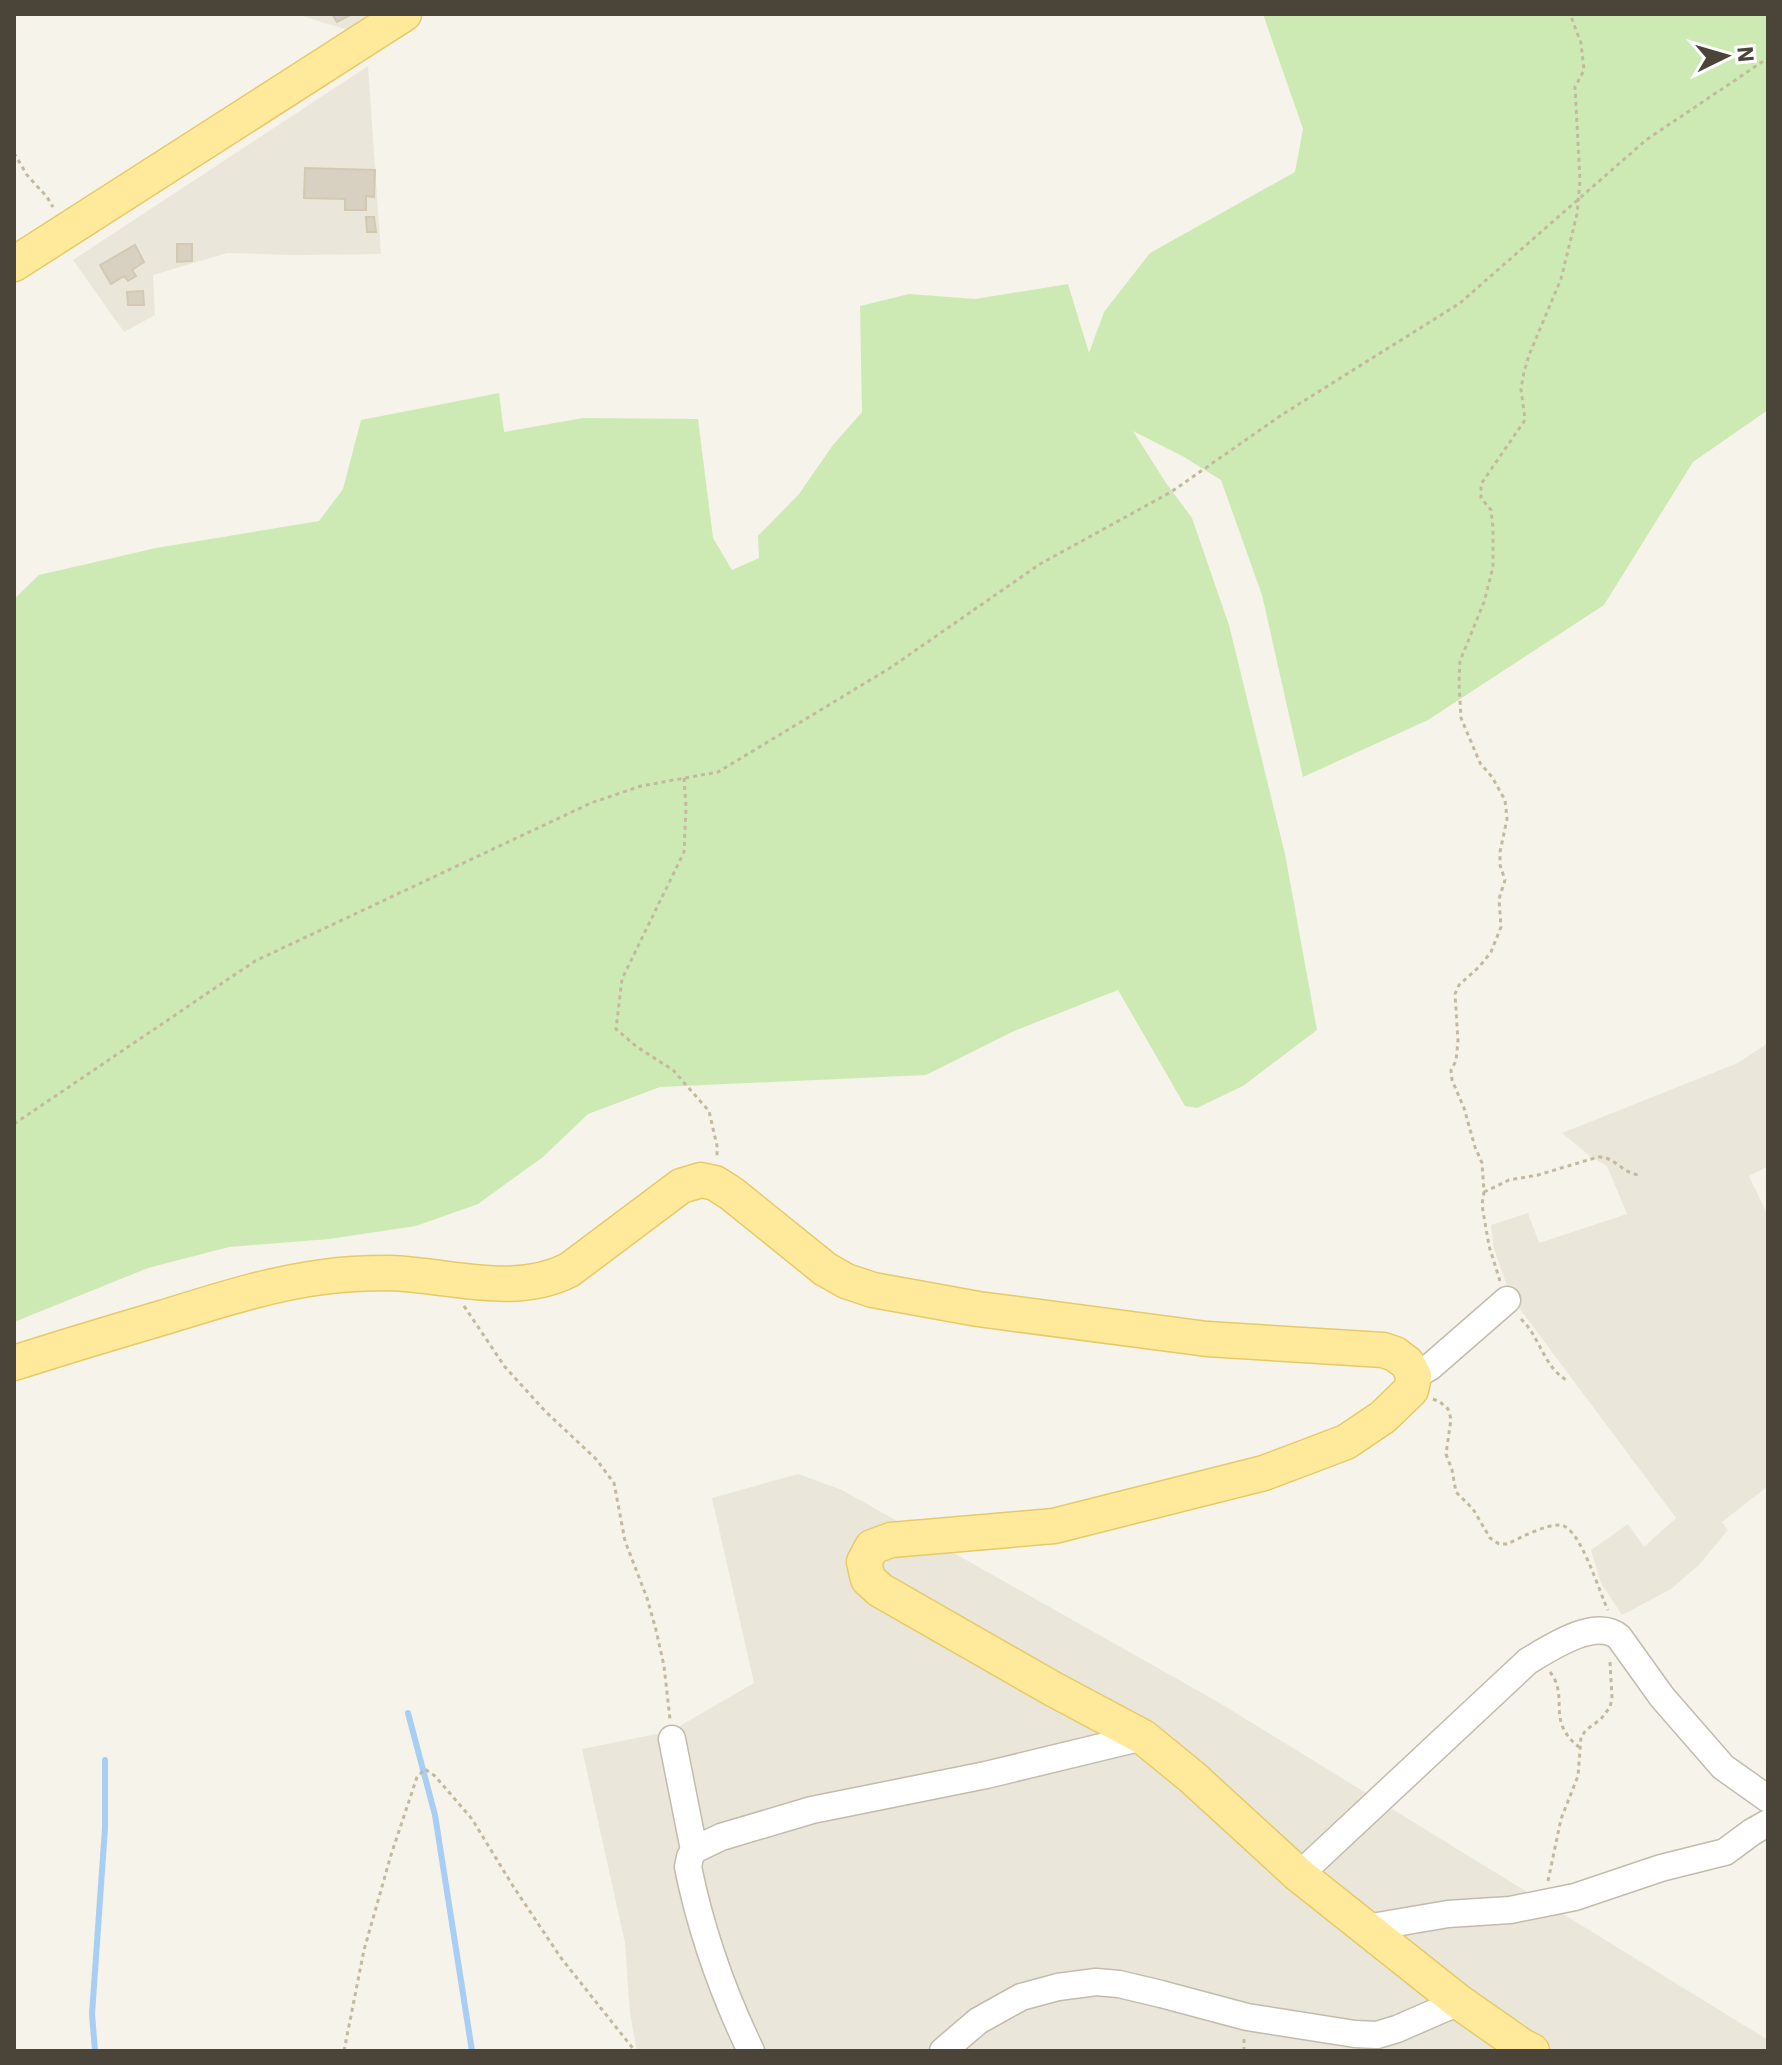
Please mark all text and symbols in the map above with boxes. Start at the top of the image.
north arrow [1686,16,1766,96]
text: N [1731,45,1762,63]

